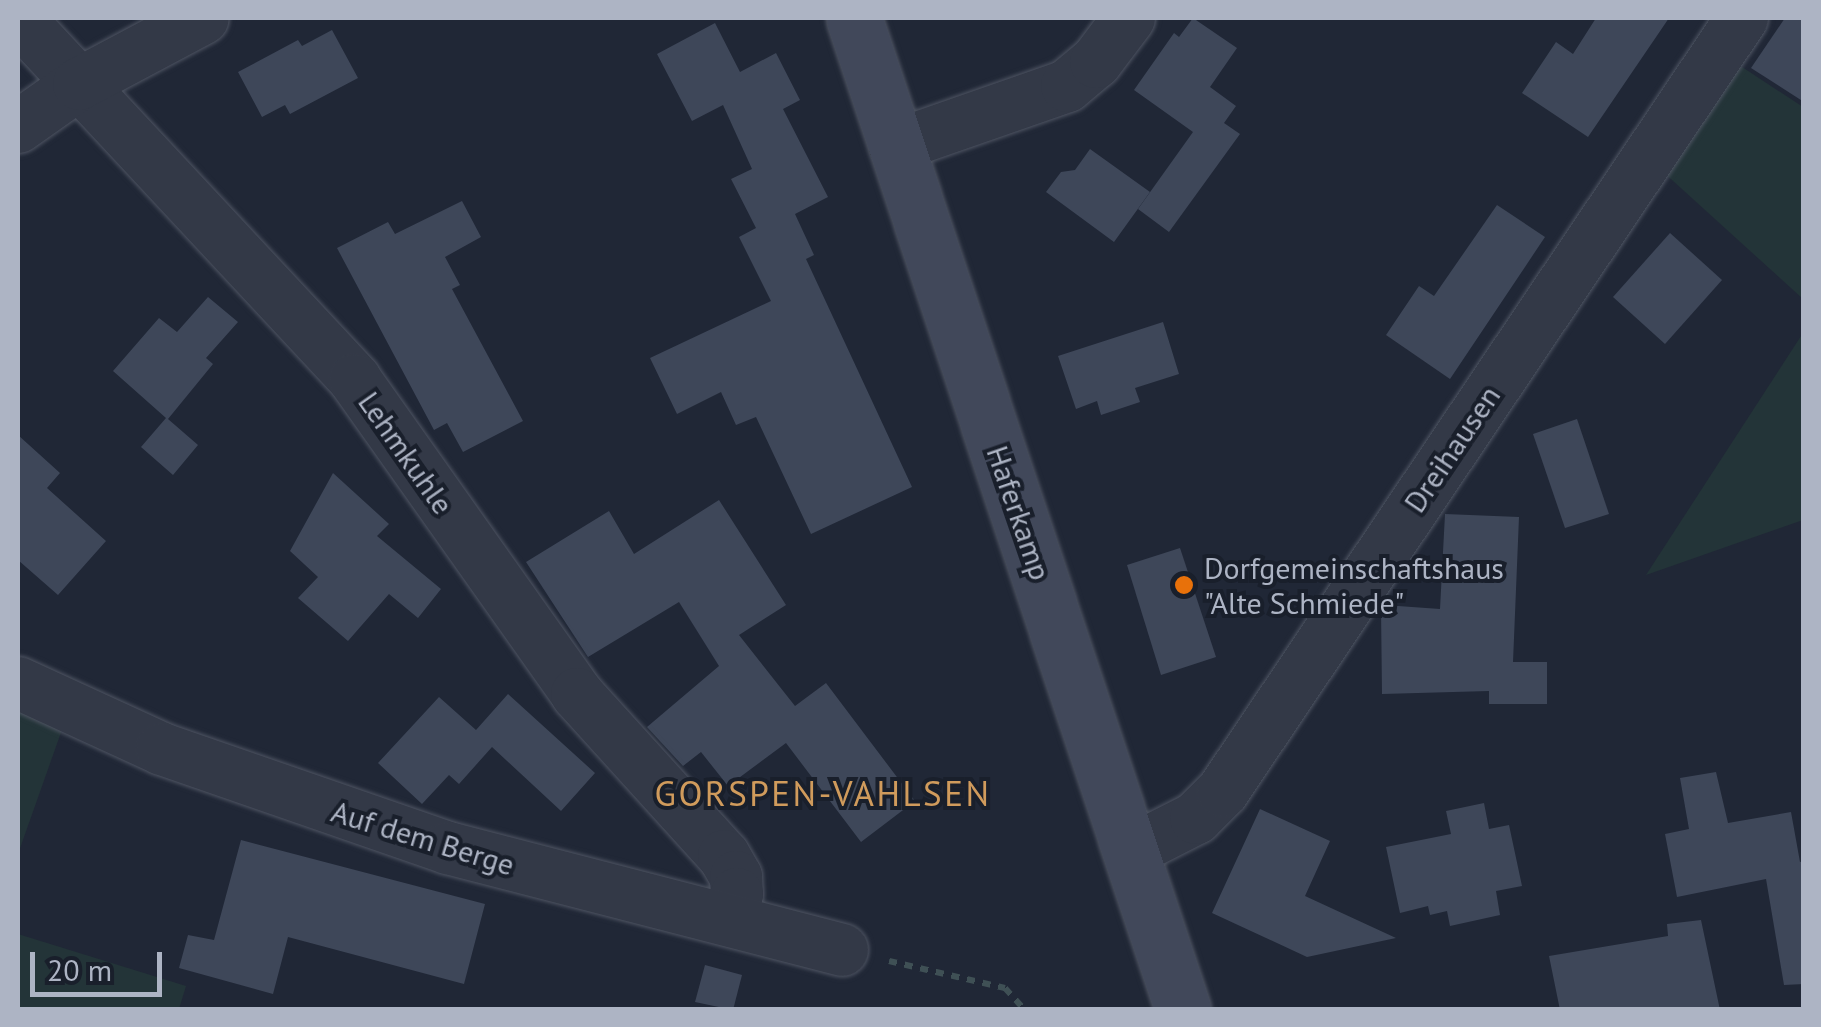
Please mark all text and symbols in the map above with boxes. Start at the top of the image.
street label: Dreihausen [1397,379,1507,519]
street label: Lehmkuhle [351,385,461,521]
street label: Haferkamp [979,441,1059,585]
place label: Dorfgemeinschaftshaus "Alte Schmiede" [1204,550,1504,620]
marker: Dorfgemeinschaftshaus "Alte Schmiede" [1173,574,1195,596]
district label: GORSPEN-VAHLSEN [654,772,992,814]
street label: Auf dem Berge [327,793,519,883]
scale bar [35,932,168,994]
text: 20 m [47,950,112,989]

